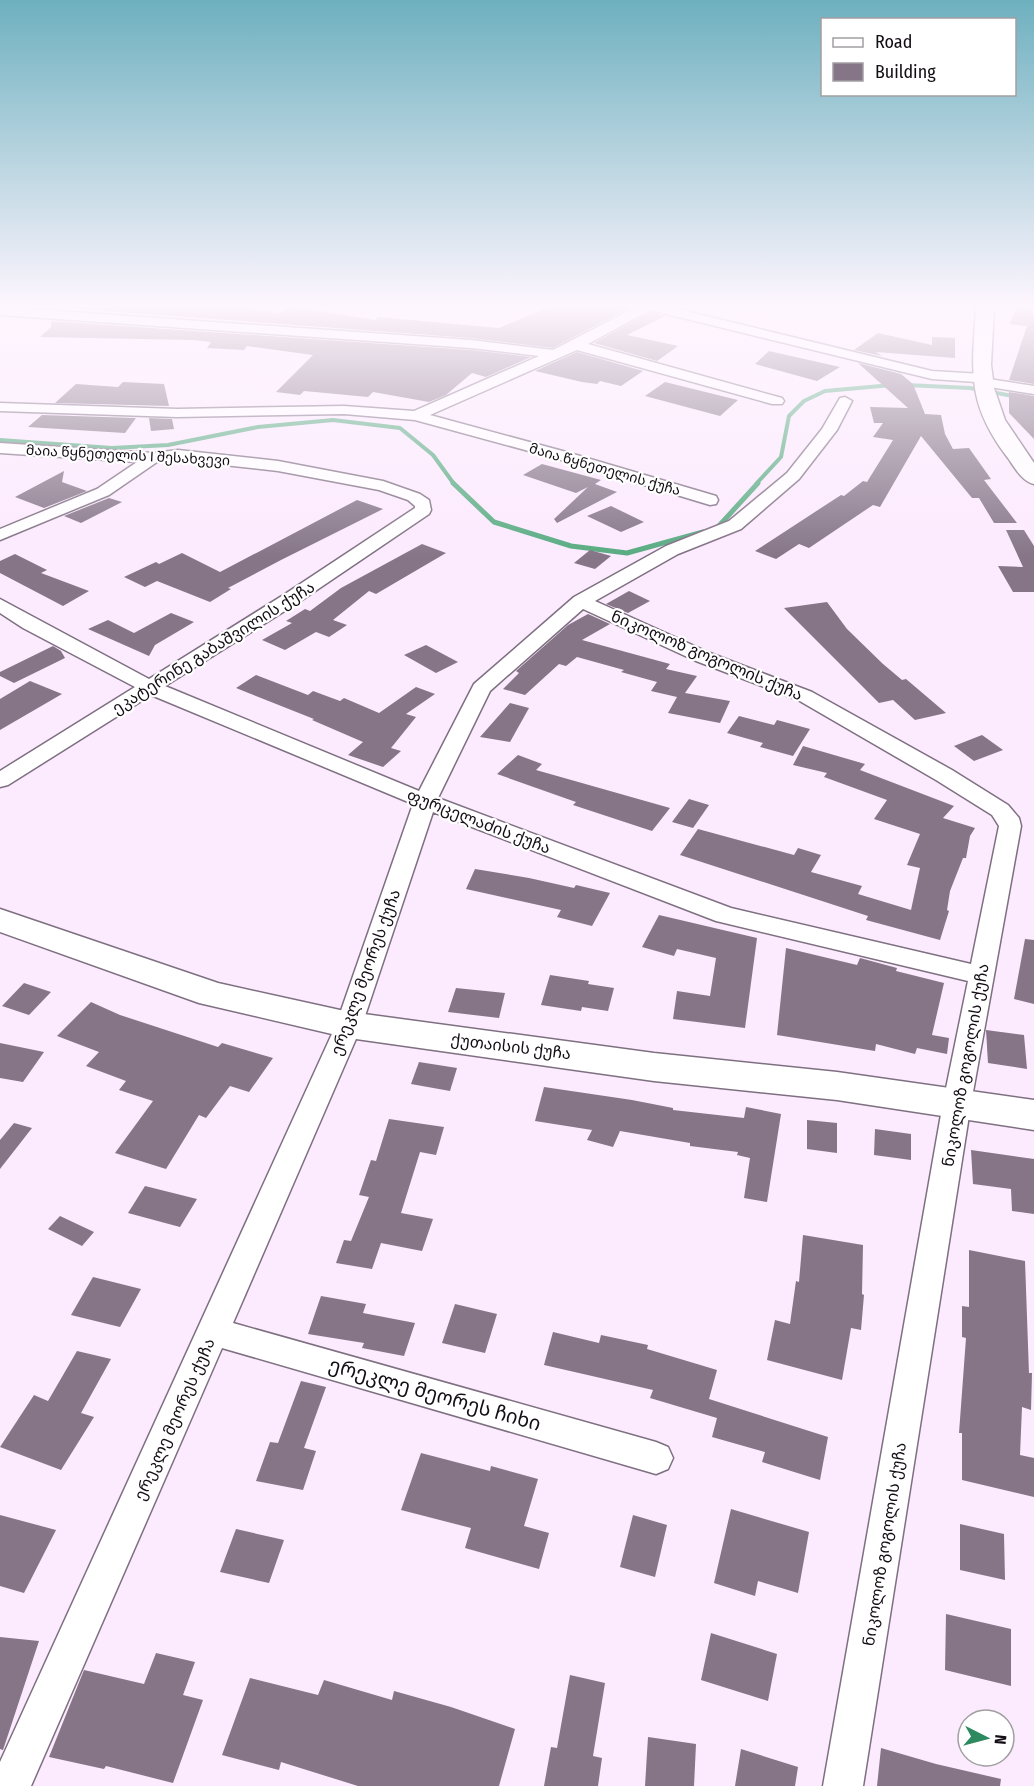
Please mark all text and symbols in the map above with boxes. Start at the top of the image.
legend [821,18,1016,96]
text: Road [875,31,912,53]
text: Building [875,61,936,83]
street label: მაია წყნეთელის ქუჩა [527,440,683,499]
street label: მაია წყნეთელის I შესახვევი [26,442,230,469]
street label: ეკატერინე გაბაშვილის ქუჩა [108,577,319,719]
street label: ნიკოლოზ გოგოლის ქუჩა [608,606,805,705]
street label: ფურცელაძის ქუჩა [404,785,553,859]
street label: ერეკლე მეორეს ქუჩა [327,887,405,1058]
street label: ნიკოლოზ გოგოლის ქუჩა [938,962,994,1168]
street label: ქუთაისის ქუჩა [450,1030,572,1063]
street label: ერეკლე მეორეს ქუჩა [130,1335,220,1504]
street label: ერეკლე მეორეს ჩიხი [326,1352,544,1437]
street label: ნიკოლოზ გოგოლის ქუჩა [859,1441,911,1647]
north arrow [956,1708,1016,1768]
text: N [990,1734,1010,1745]

